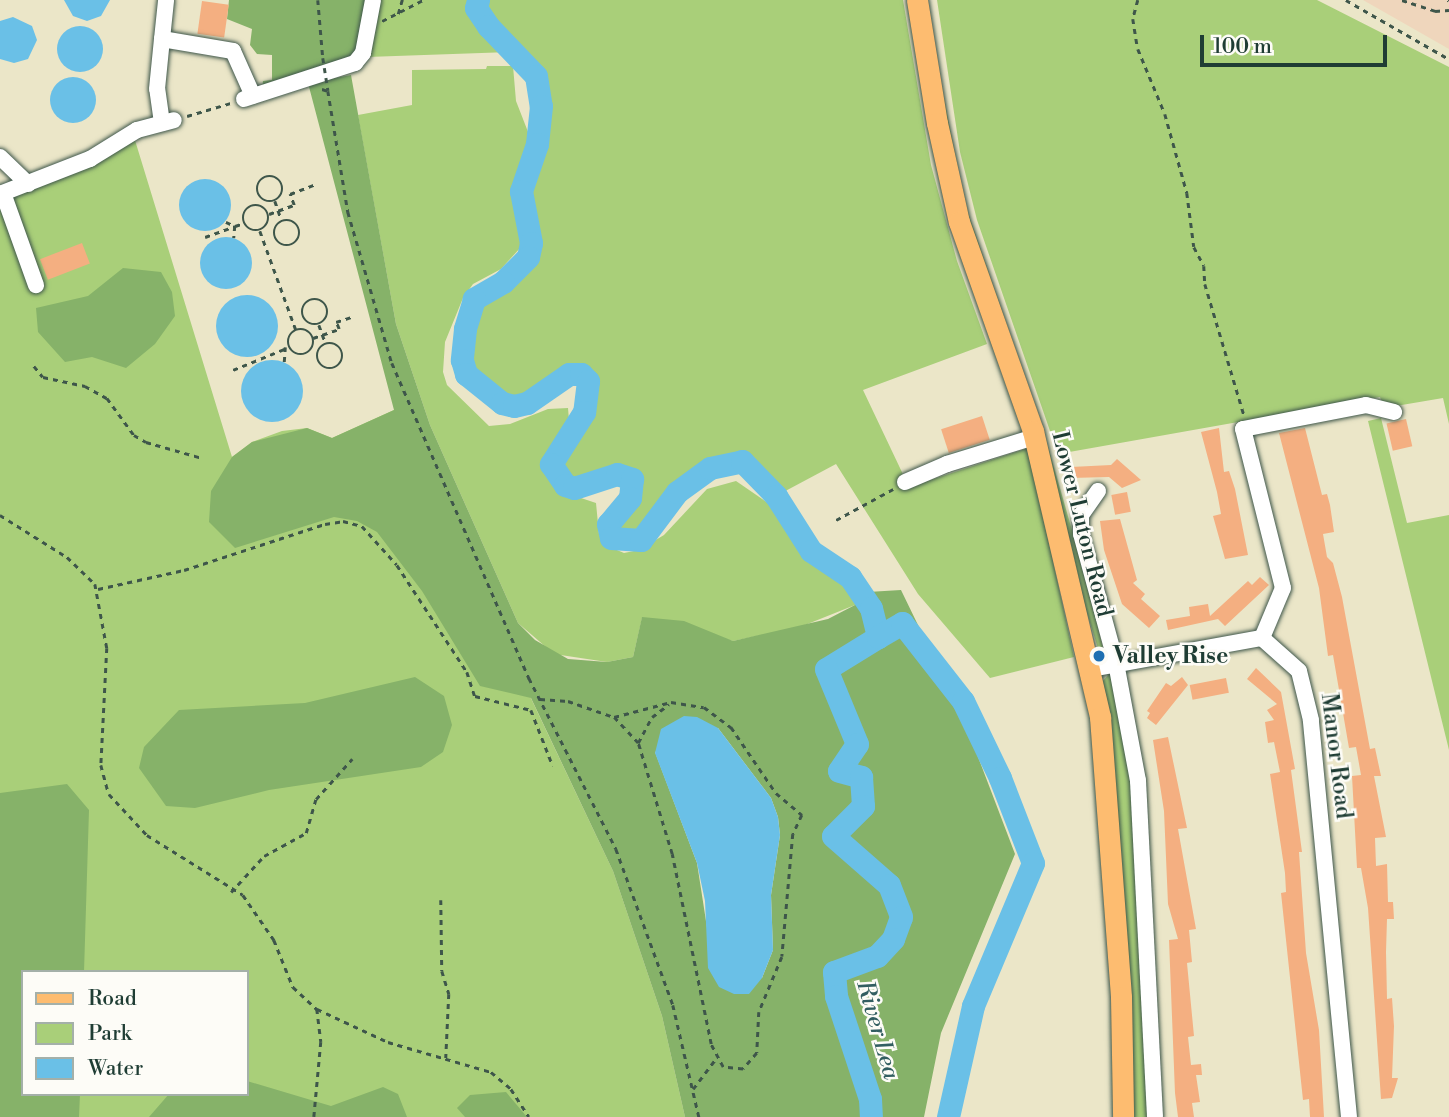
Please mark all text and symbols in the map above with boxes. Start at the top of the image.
scale bar [1204,21,1391,65]
text: 100 m [1213,34,1272,60]
street label: Lower Luton Road [1046,428,1118,620]
place label: Valley Rise [1113,642,1228,670]
marker: Valley Rise [1091,648,1107,664]
street label: Manor Road [1315,691,1357,821]
legend [21,970,248,1096]
water label: River Lea [849,977,905,1083]
text: Road [88,986,137,1012]
text: Park [88,1021,132,1047]
text: Water [88,1056,143,1082]

